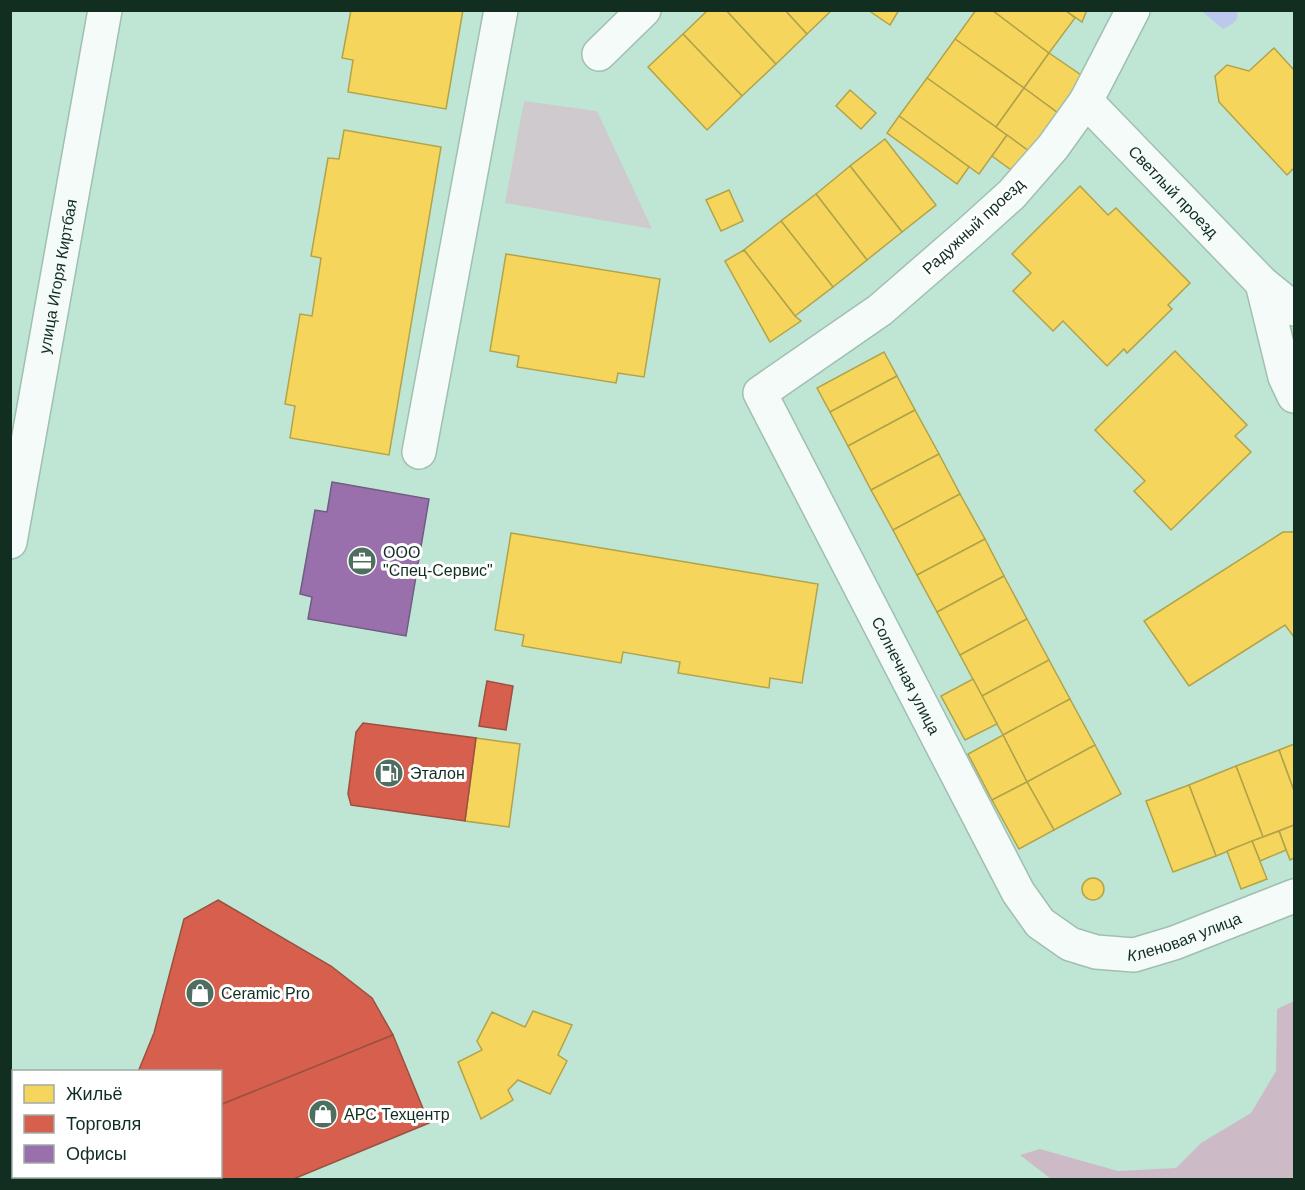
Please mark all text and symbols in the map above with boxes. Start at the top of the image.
street label: Светлый проезд [1125,143,1222,242]
street label: Радужный проезд [919,175,1028,278]
street label: улица Игоря Киртбая [36,198,80,355]
place label: ООО "Спец-Сервис" [383,544,493,579]
office icon: ООО "Спец-Сервис" [346,545,378,577]
street label: Солнечная улица [868,614,943,737]
fuel station icon: Эталон [373,757,405,789]
place label: Эталон [410,765,465,782]
street label: Кленовая улица [1127,910,1244,964]
shop icon: Ceramic Pro [184,977,216,1009]
place label: Ceramic Pro [221,985,310,1002]
legend [12,1070,222,1178]
text: Жильё [66,1084,123,1104]
shop icon: АРС Техцентр [307,1098,339,1130]
place label: АРС Техцентр [344,1106,450,1123]
text: Торговля [66,1114,141,1134]
text: Офисы [66,1144,127,1164]

